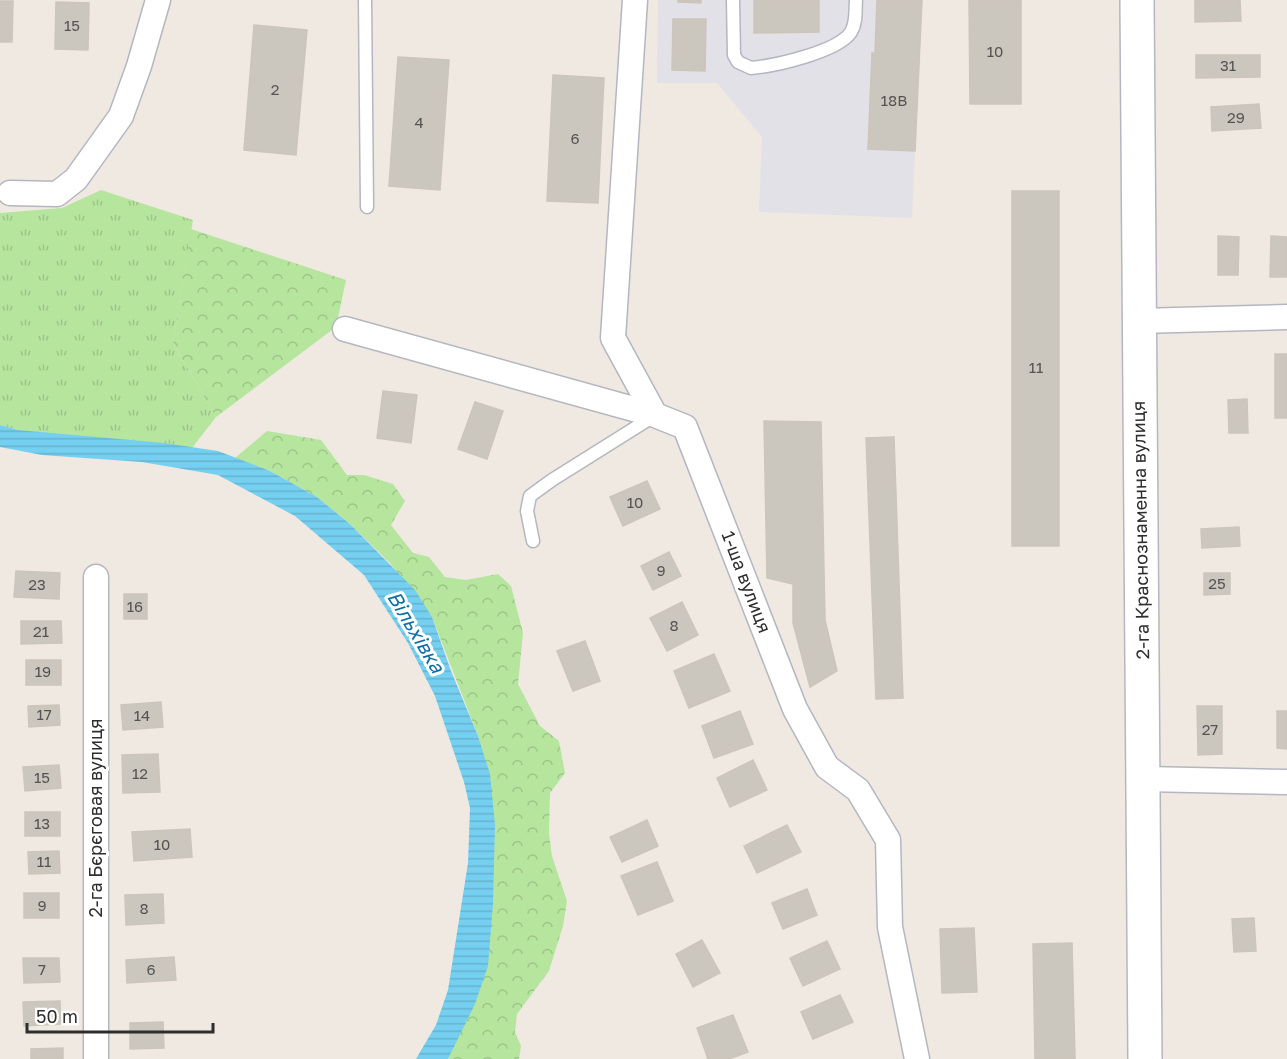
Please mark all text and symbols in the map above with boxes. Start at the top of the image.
house number: 15 [64,16,80,34]
house number: 10 [987,42,1003,60]
house number: 31 [1220,56,1236,74]
house number: 2 [271,80,279,98]
house number: 18В [881,91,907,109]
house number: 29 [1227,108,1245,126]
house number: 4 [414,113,424,131]
house number: 6 [570,129,580,147]
house number: 11 [1029,358,1043,376]
street label: 2-га Краснознаменна вулиця [1127,401,1153,659]
house number: 10 [627,493,643,511]
street label: 1-ша вулиця [717,528,776,636]
house number: 9 [656,561,666,579]
house number: 25 [1208,574,1226,592]
house number: 23 [28,575,46,593]
water label: Вільхівка [383,586,451,677]
house number: 16 [127,597,143,615]
house number: 8 [669,616,679,634]
house number: 21 [33,622,49,640]
house number: 19 [35,662,51,680]
house number: 17 [36,705,52,723]
house number: 14 [134,706,150,724]
street label: 2-га Бєрєговая вулиця [84,718,106,918]
house number: 27 [1202,720,1218,738]
house number: 12 [132,764,148,782]
house number: 15 [34,768,50,786]
house number: 13 [34,814,50,832]
house number: 10 [154,835,170,853]
house number: 11 [37,852,51,870]
house number: 9 [37,896,47,914]
house number: 8 [139,899,149,917]
house number: 7 [38,960,46,978]
house number: 6 [146,960,156,978]
scale bar [27,996,213,1034]
text: 50 m [36,1005,78,1027]

